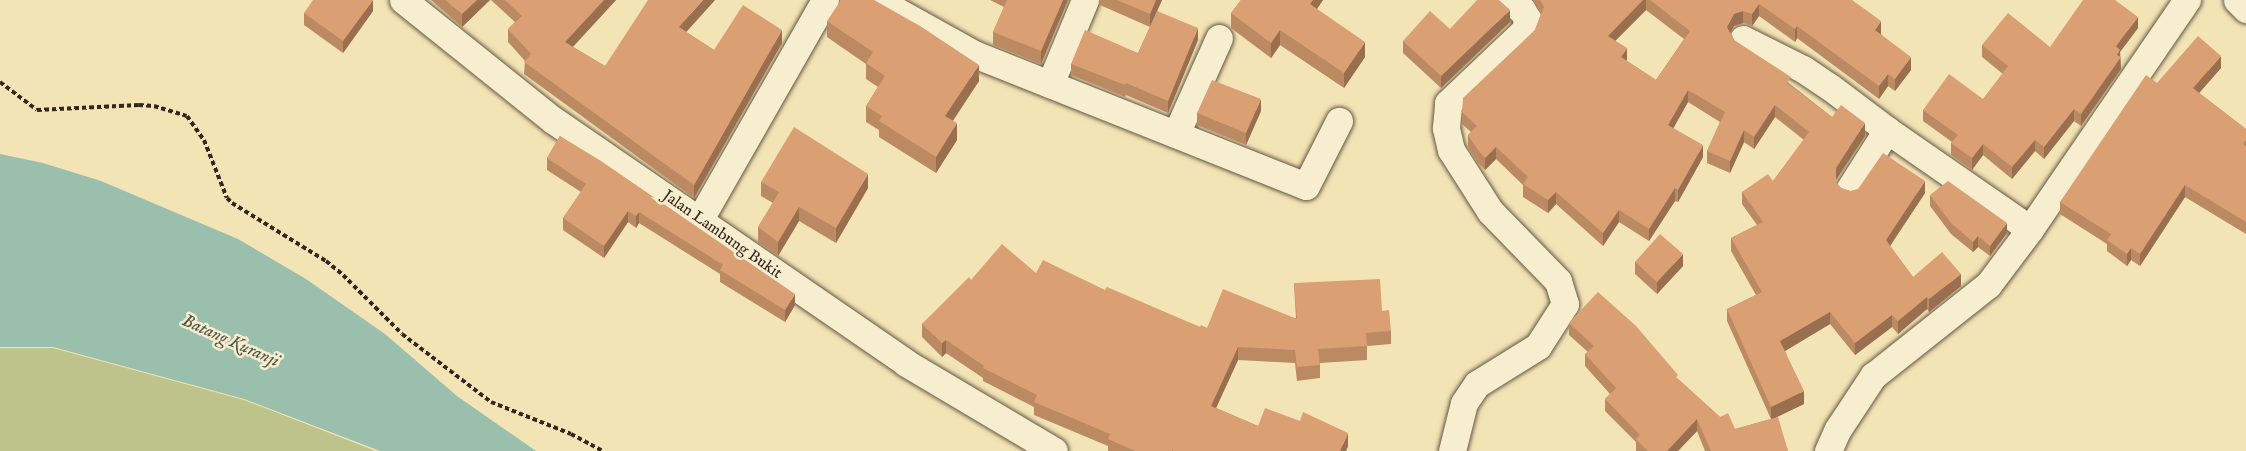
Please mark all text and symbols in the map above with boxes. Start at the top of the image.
street label: Jalan Lambung Bukit [659,187,785,283]
water label: Batang Kuranji [178,311,282,373]

